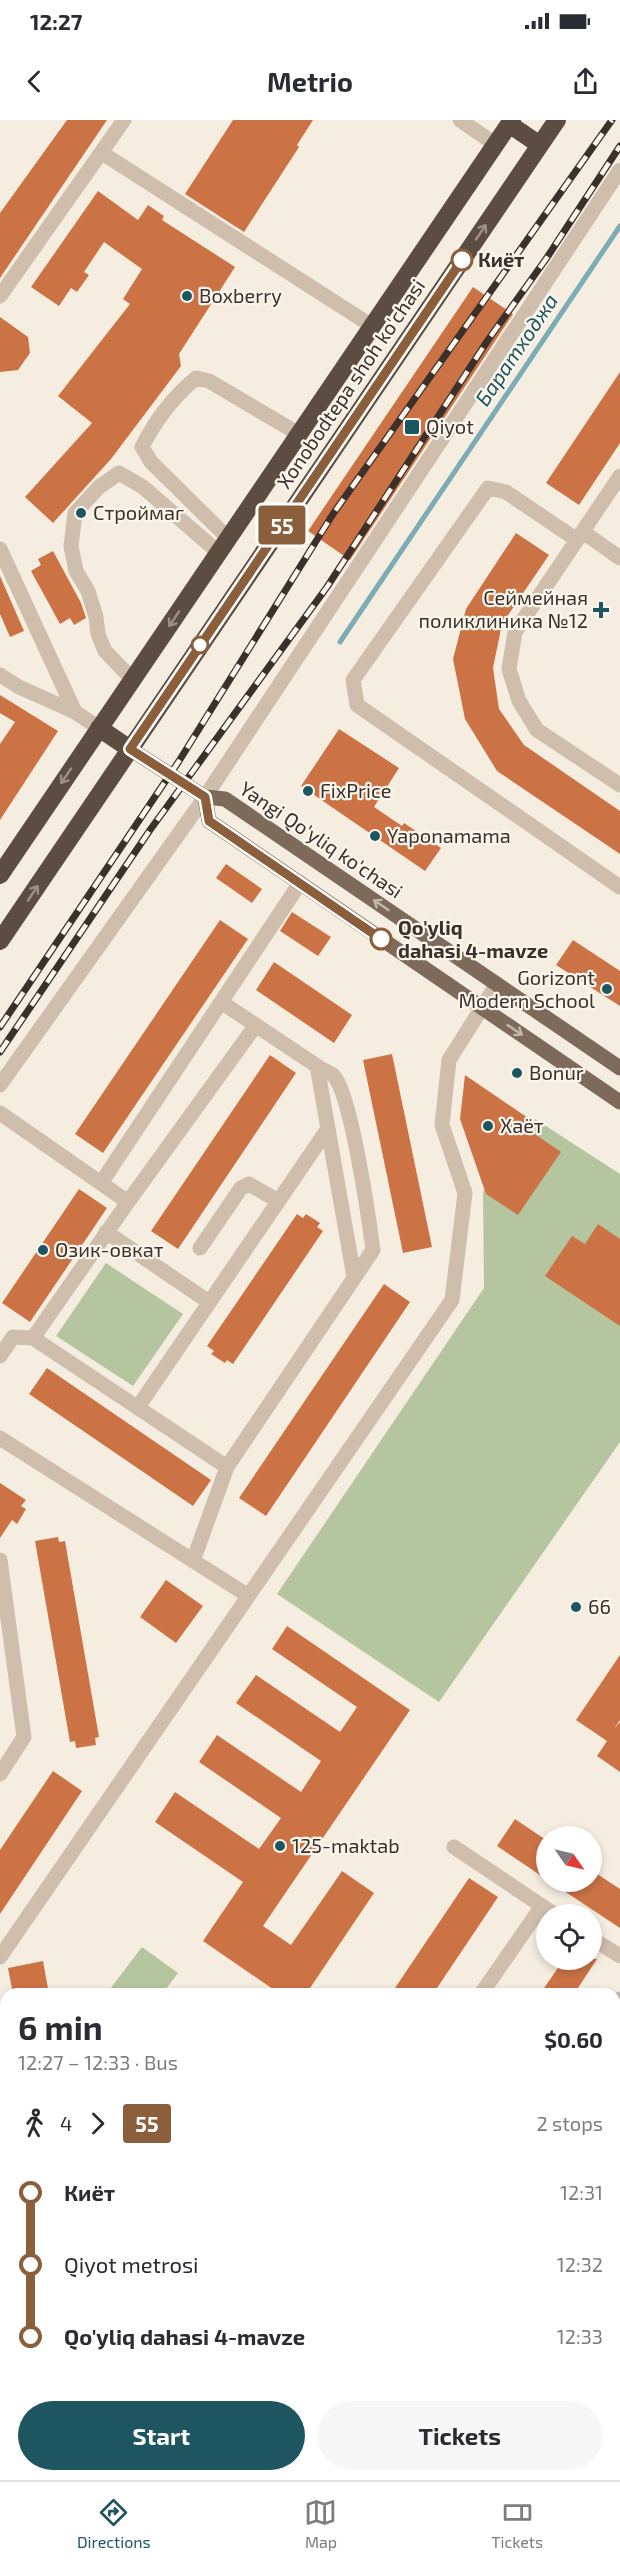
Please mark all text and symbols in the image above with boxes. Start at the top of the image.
text: 12:27 [30,8,82,34]
icon: back [18,65,51,98]
text: Metrio [267,65,353,97]
icon: share [569,65,602,98]
one-way arrow [475,224,487,240]
place label: Киёт [478,247,524,271]
marker: Киёт [451,249,473,271]
street label: Xonobodtepa shoh ko'chasi [271,274,429,493]
place label: Boxberry [199,283,282,307]
water label: Баратходжа [469,288,562,410]
marker: Boxberry [180,289,194,303]
place label: Qiyot [426,414,474,438]
marker: Qiyot [403,418,421,436]
place label: Строймаг [93,500,184,524]
marker: Строймаг [74,506,88,520]
line badge: 55 [255,506,309,544]
text: 55 [270,513,294,538]
place label: Сеймейная поликлиника №12 [418,585,588,632]
marker: Сеймейная поликлиника №12 [592,601,610,619]
one-way arrow [168,610,180,627]
unlabelled marker [191,636,209,654]
one-way arrow [60,768,72,784]
street label: Yangi Qo'yliq ko'chasi [235,776,408,903]
place label: FixPrice [320,778,391,802]
marker: FixPrice [301,784,315,798]
place label: Yaponamama [387,823,511,847]
marker: Yaponamama [368,829,382,843]
one-way arrow [27,885,39,902]
one-way arrow [373,899,390,911]
place label: Qo'yliq dahasi 4-mavze [398,915,548,962]
marker: Qo'yliq dahasi 4-mavze [370,928,392,950]
place label: Gorizont Modern School [459,965,595,1012]
marker: Gorizont Modern School [600,982,614,996]
one-way arrow [506,1024,522,1036]
place label: Bonur [529,1060,584,1084]
marker: Bonur [510,1066,524,1080]
place label: Хаёт [500,1113,544,1137]
marker: Хаёт [481,1119,495,1133]
place label: Озик-овкат [55,1237,164,1261]
marker: Озик-овкат [36,1243,50,1257]
place label: 66 [588,1594,611,1618]
marker: 66 [569,1600,583,1614]
north arrow [536,1826,602,1892]
map controls [536,1826,602,1970]
place label: 125-maktab [292,1833,400,1857]
marker: 125-maktab [273,1839,287,1853]
button: locate [536,1904,602,1970]
text: 6 min [18,2007,103,2047]
text: $0.60 [544,2026,603,2052]
text: 12:27 – 12:33 · Bus [18,2050,178,2074]
icon: walk [18,2107,51,2140]
icon: forward [81,2107,114,2140]
text: 4 [60,2111,72,2135]
text: 55 [135,2111,159,2136]
text: 2 stops [536,2111,603,2135]
text: Киёт [64,2179,115,2205]
text: 12:31 [560,2180,603,2204]
text: Qiyot metrosi [64,2251,199,2277]
text: 12:32 [557,2252,603,2276]
text: Qo'yliq dahasi 4-mavze [64,2323,305,2349]
text: 12:33 [557,2324,603,2348]
button: Start [18,2401,305,2470]
button: Tickets [317,2401,603,2470]
tab: Directions [77,2496,151,2551]
tab: Map [304,2496,337,2551]
tab: Tickets [491,2496,543,2551]

